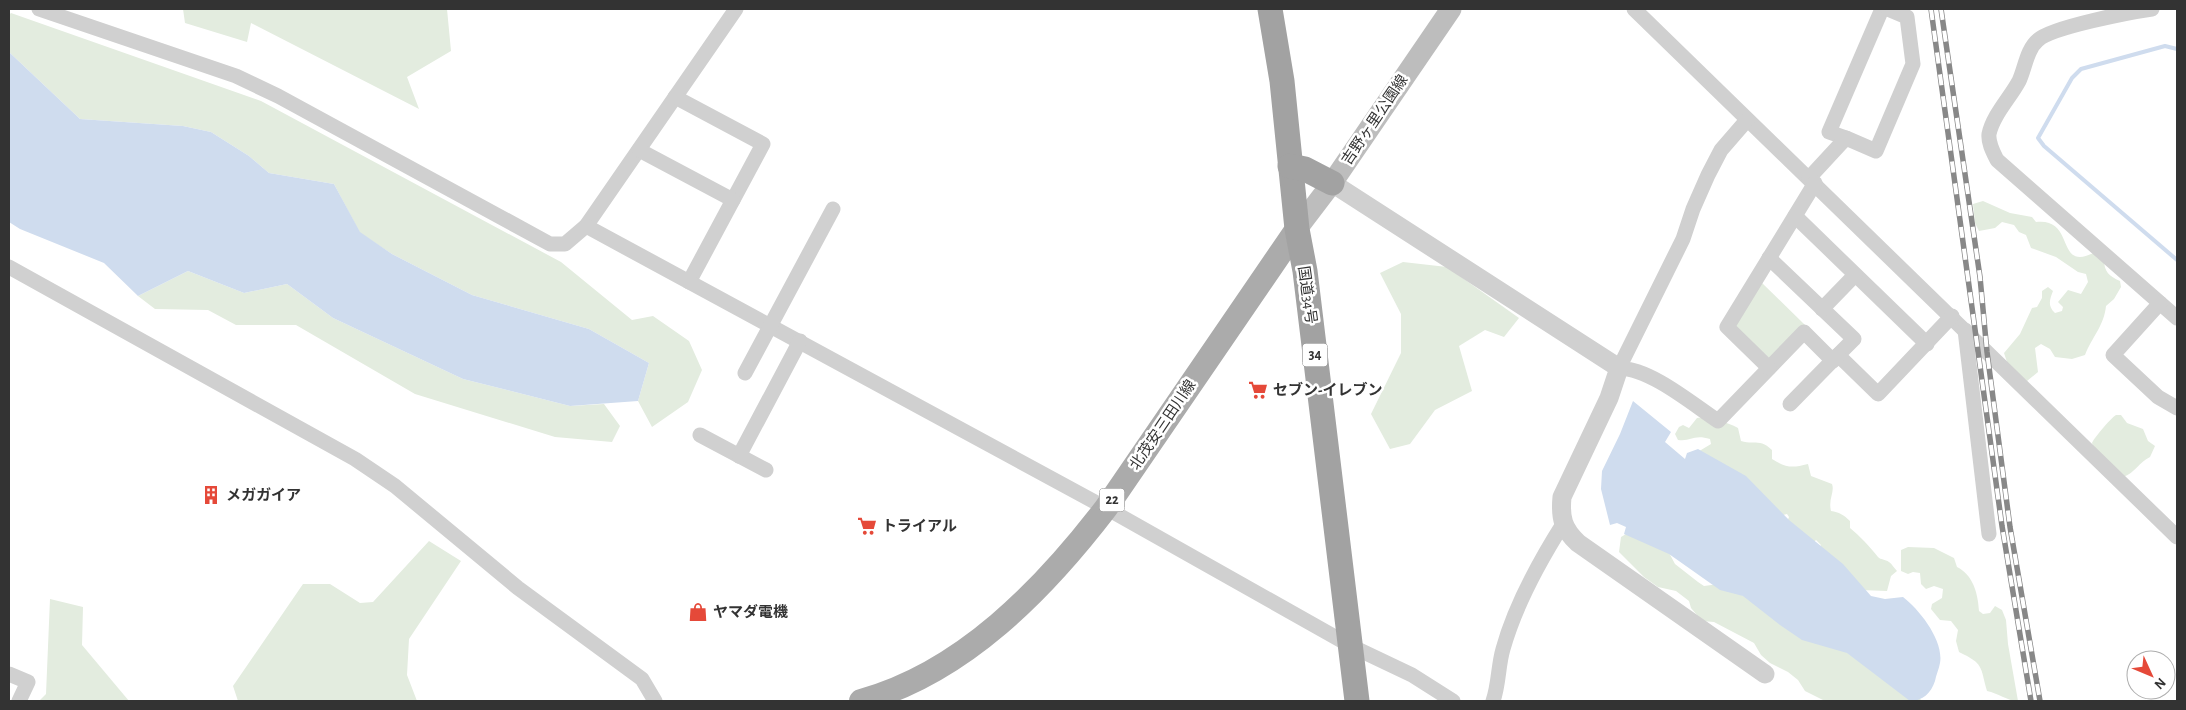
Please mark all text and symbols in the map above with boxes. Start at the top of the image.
street label: 吉野ヶ里公園線 [1339,72,1411,168]
street label: 国道34号 [1296,265,1319,325]
road number: 34 [1302,344,1328,366]
street label: 北茂安三田川線 [1126,376,1199,473]
supermarket icon: セブン-イレブン [1247,379,1269,401]
place label: セブン-イレブン [1273,381,1383,398]
building icon: メガガイア [200,484,222,506]
place label: メガガイア [226,487,301,503]
road number: 22 [1100,488,1124,512]
supermarket icon: トライアル [856,515,878,537]
place label: トライアル [882,518,957,534]
shop icon: ヤマダ電機 [687,601,709,623]
place label: ヤマダ電機 [713,603,788,620]
north arrow [2126,650,2176,700]
text: N [2151,675,2168,692]

